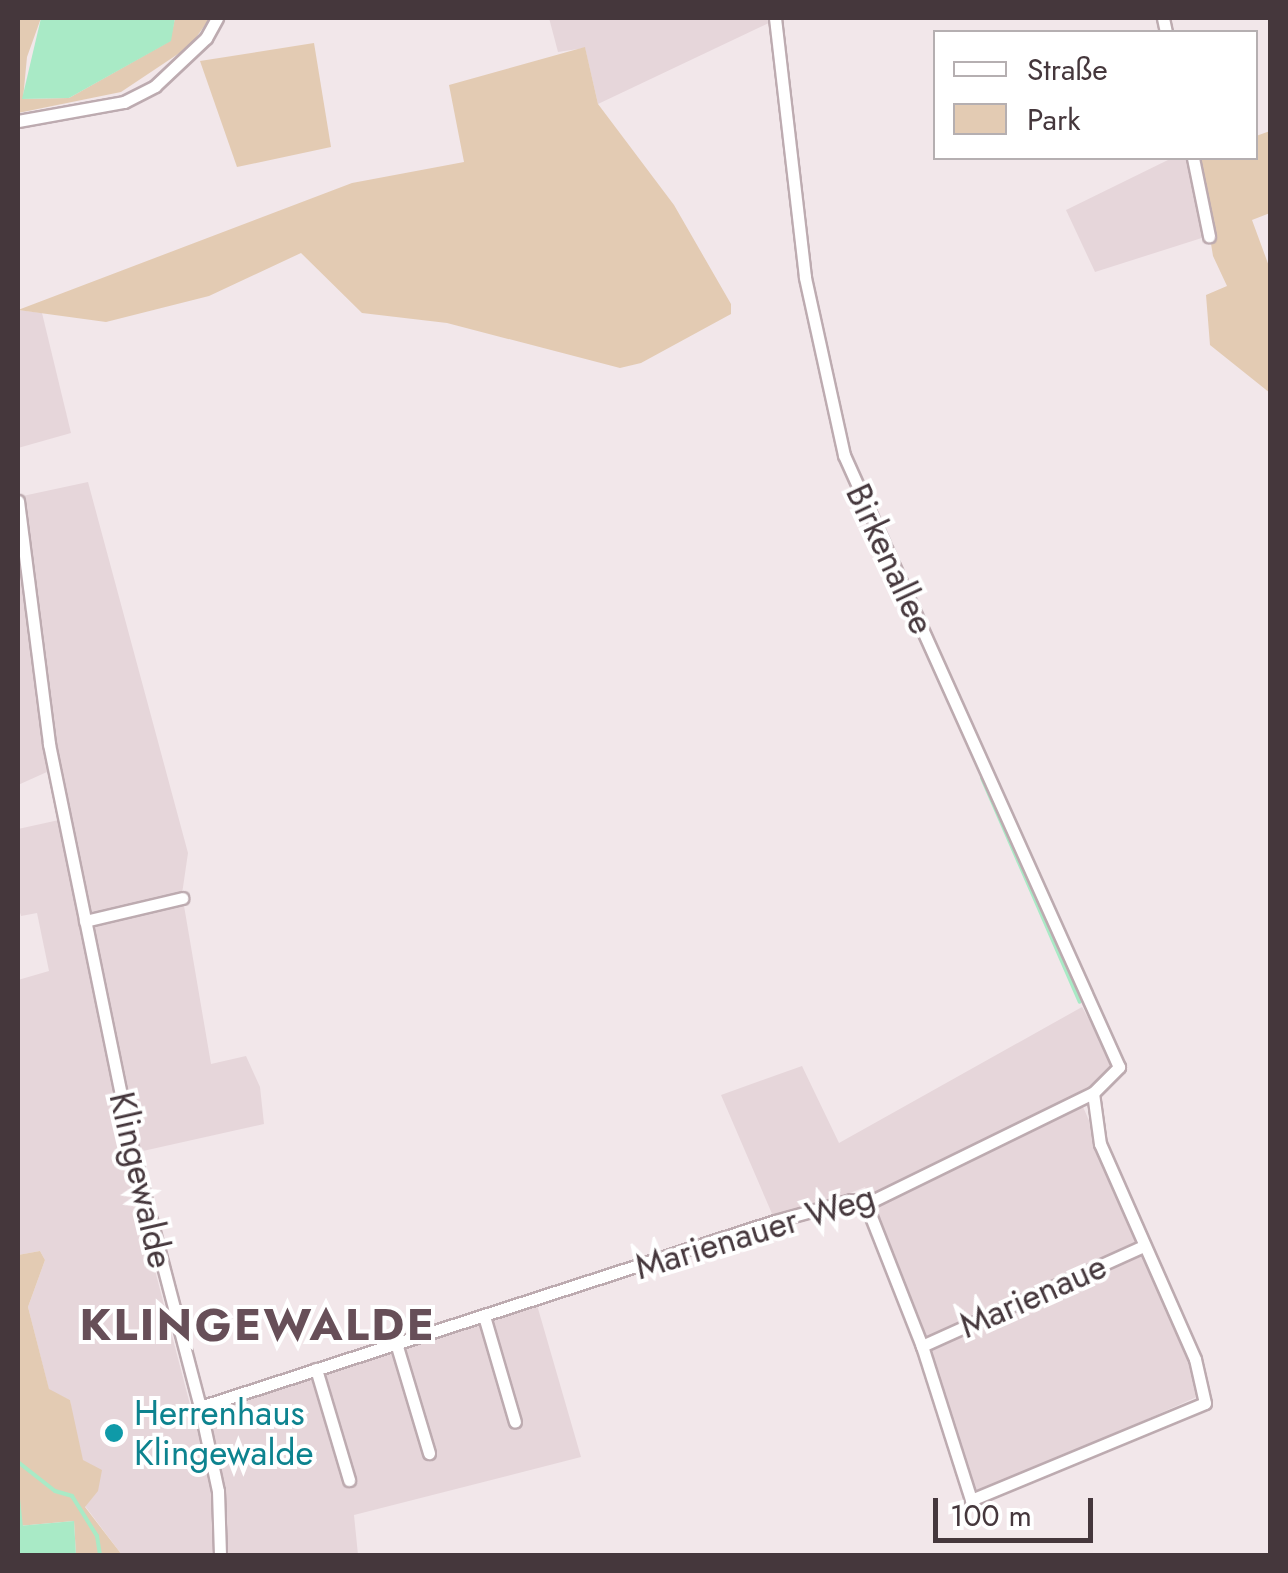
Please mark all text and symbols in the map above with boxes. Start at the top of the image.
legend [933,30,1258,160]
text: Straße [1027,48,1108,91]
text: Park [1027,98,1080,141]
street label: Birkenallee [837,477,943,641]
street label: Klingewalde [100,1088,182,1272]
street label: Marienauer Weg [630,1176,880,1288]
street label: Marienaue [953,1245,1113,1347]
district label: KLINGEWALDE [80,1298,436,1352]
place label: Herrenhaus Klingewalde [134,1392,313,1474]
marker: Herrenhaus Klingewalde [103,1422,125,1444]
scale bar [938,1478,1098,1540]
text: 100 m [950,1494,1032,1537]

